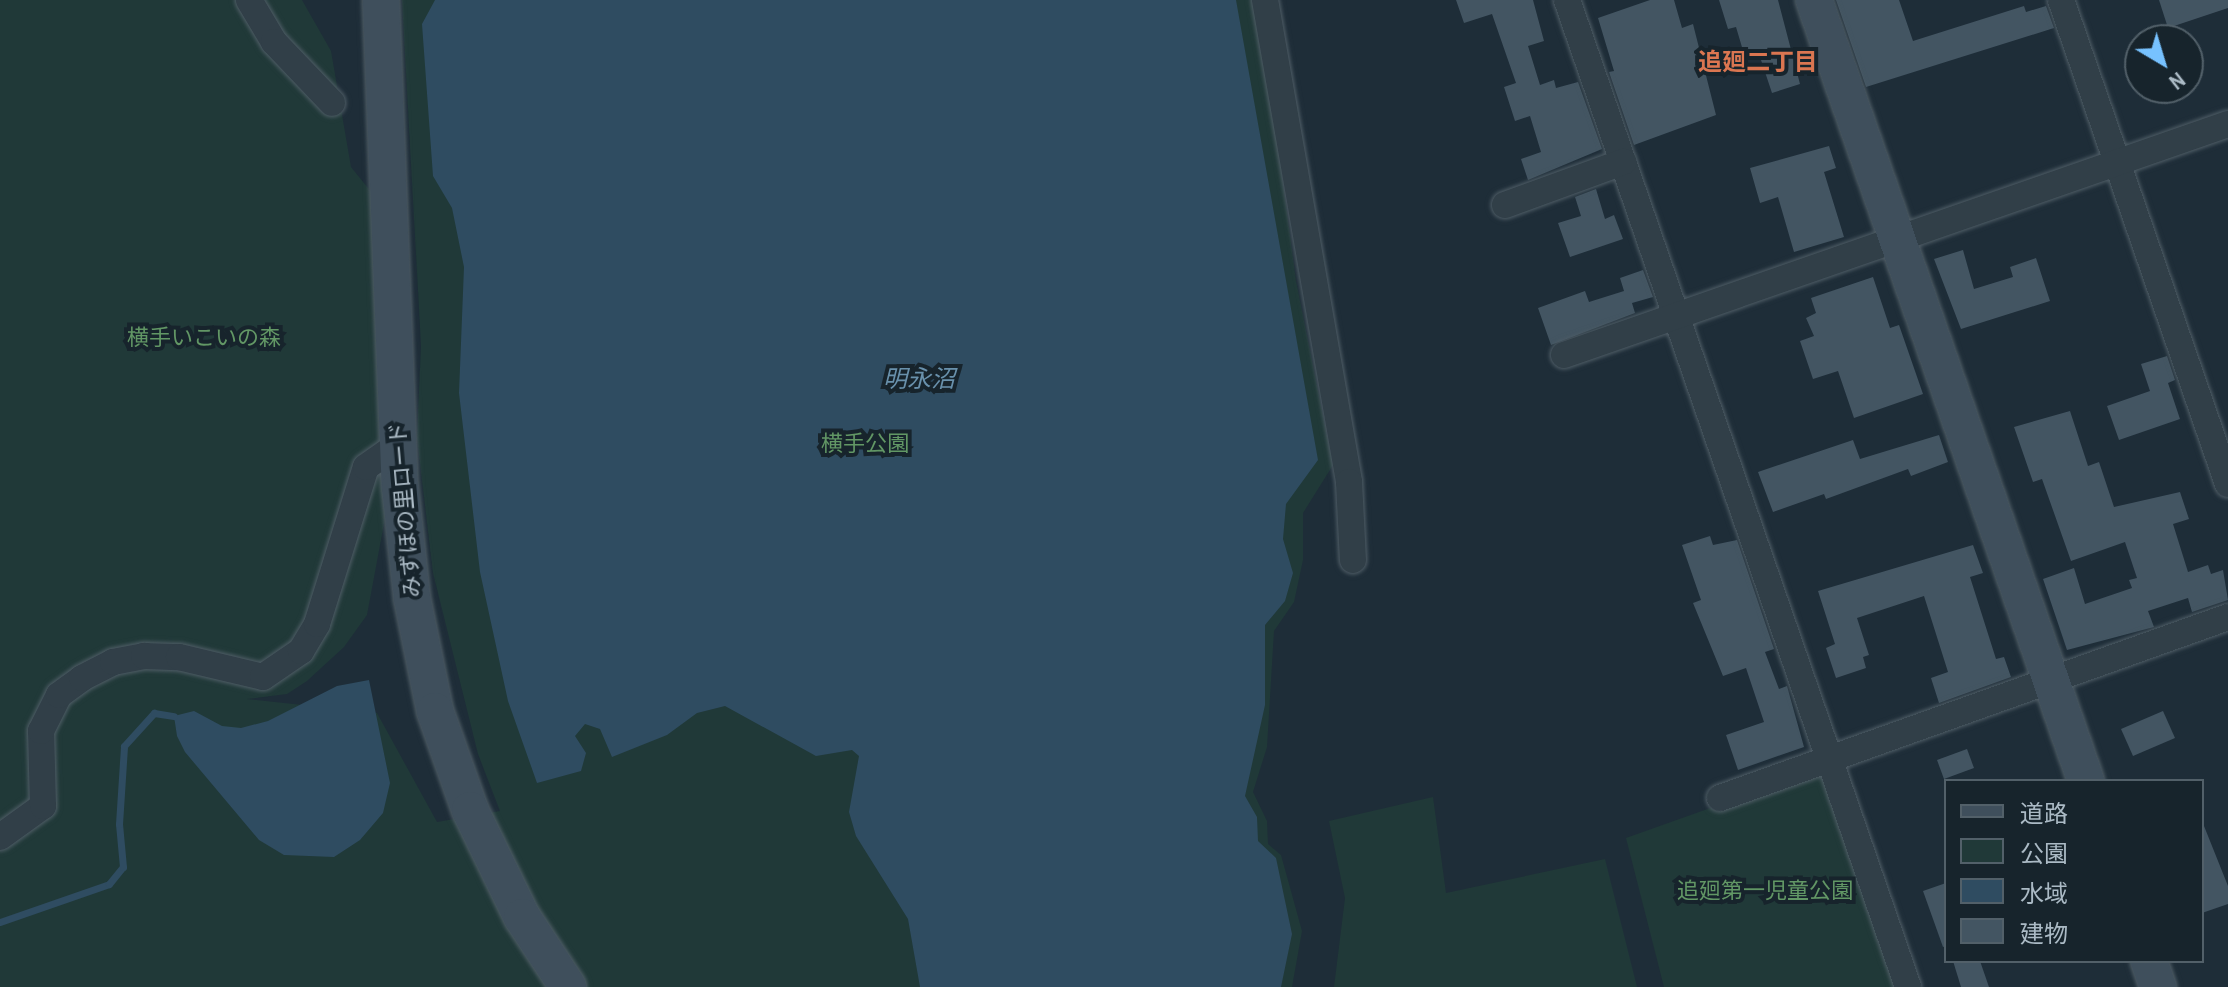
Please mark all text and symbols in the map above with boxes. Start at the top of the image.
north arrow [2124,24,2204,104]
district label: 追廻二丁目 [1698,48,1818,76]
text: N [2163,66,2192,97]
park label: 横手いこいの森 [127,325,281,351]
water label: 明永沼 [883,365,955,393]
street label: みずほの里ロード [384,421,426,599]
park label: 横手公園 [821,431,909,457]
legend [1944,779,2204,963]
text: 道路 [2020,797,2068,829]
text: 公園 [2020,837,2068,869]
text: 水域 [2020,877,2068,909]
park label: 追廻第一児童公園 [1677,878,1853,904]
text: 建物 [2020,917,2068,949]

